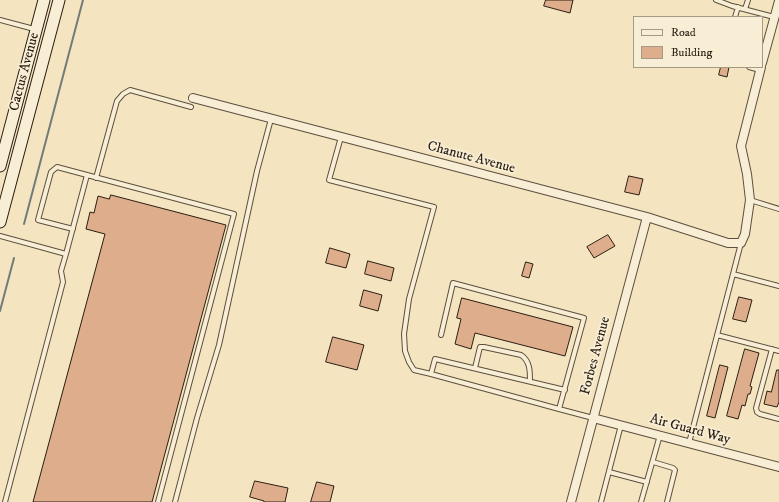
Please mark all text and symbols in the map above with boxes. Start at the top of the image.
legend [633,16,763,68]
text: Road [671,25,696,40]
street label: Cactus Avenue [6,31,44,113]
text: Building [671,45,712,60]
street label: Chanute Avenue [425,138,517,178]
street label: Forbes Avenue [577,315,615,397]
street label: Air Guard Way [648,411,732,449]

